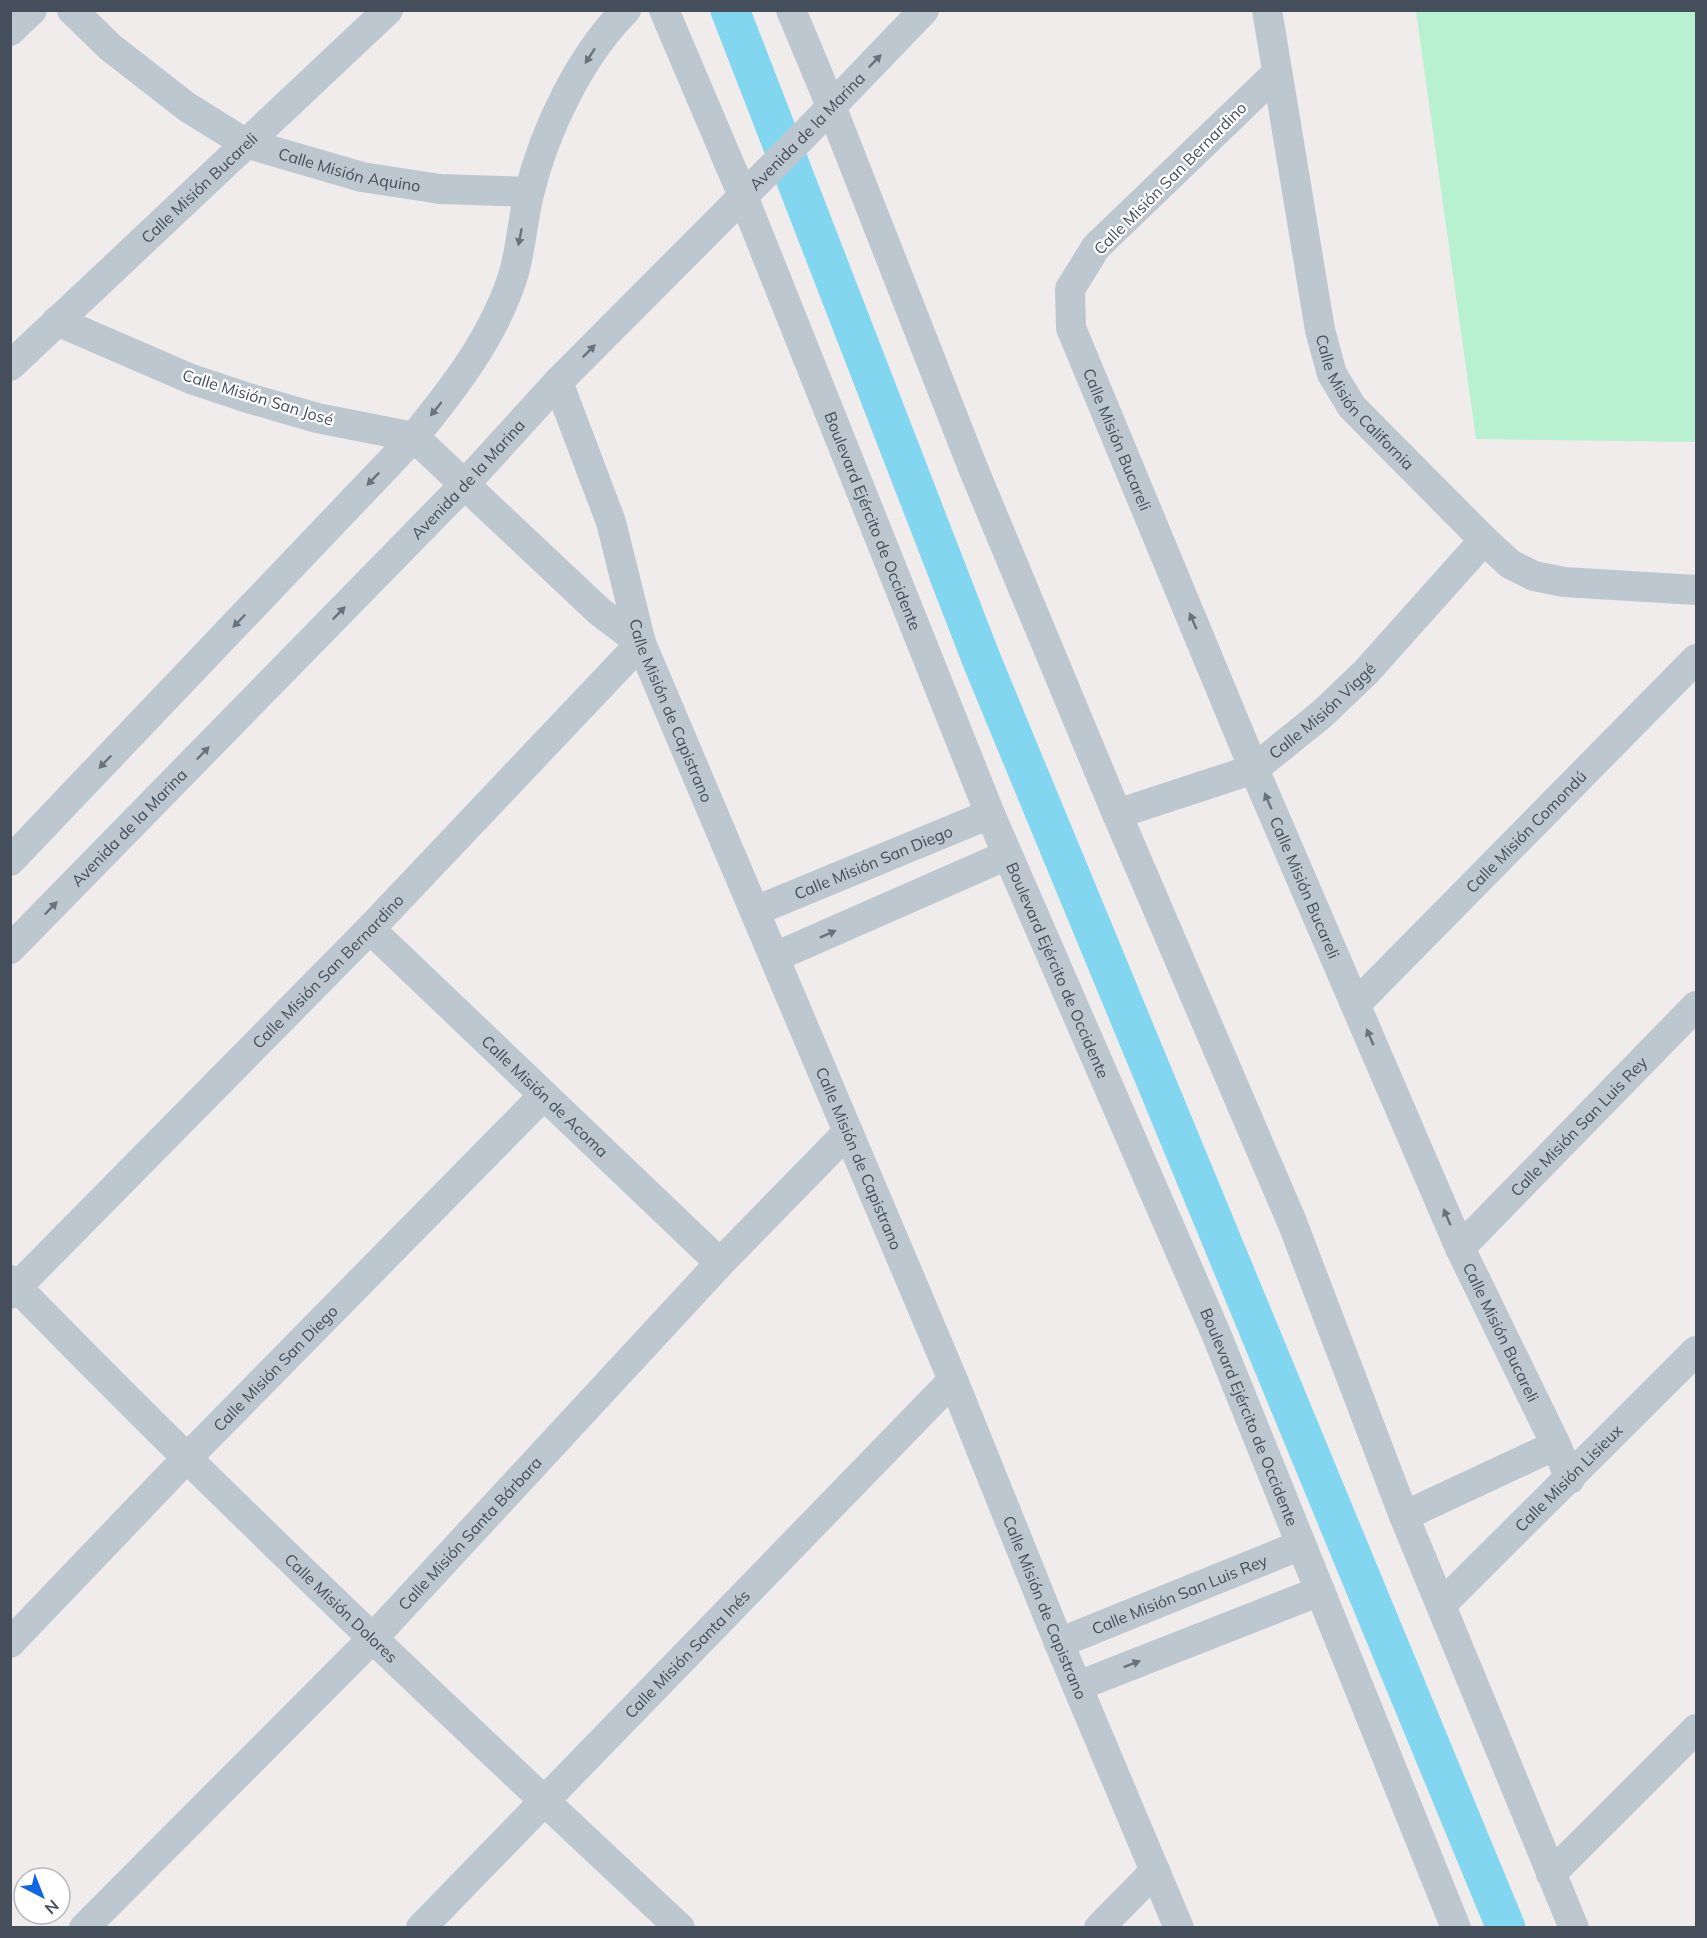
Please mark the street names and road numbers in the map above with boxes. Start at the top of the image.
street label: Avenida de la Marina [745,68,869,194]
street label: Calle Misión San Bernardino [1089,97,1251,259]
street label: Calle Misión Bucareli [137,128,262,247]
street label: Calle Misión Aquino [276,143,422,196]
street label: Calle Misión California [1312,332,1418,474]
street label: Calle Misión San José [180,364,336,430]
street label: Calle Misión Bucareli [1079,365,1156,514]
street label: Boulevard Ejército de Occidente [820,409,926,633]
street label: Avenida de la Marina [407,415,529,543]
street label: Calle Misión de Capistrano [625,617,717,805]
street label: Calle Misión Viggé [1265,658,1380,763]
street label: Avenida de la Marina [67,764,191,891]
street label: Calle Misión Comondú [1461,766,1590,897]
street label: Calle Misión Bucareli [1266,814,1344,962]
street label: Calle Misión San Diego [791,821,955,904]
street label: Boulevard Ejército de Occidente [1002,859,1114,1081]
street label: Calle Misión San Bernardino [248,890,408,1053]
street label: Calle Misión de Acoma [478,1031,613,1161]
street label: Calle Misión San Luis Rey [1506,1052,1652,1200]
street label: Calle Misión de Capistrano [812,1064,907,1253]
street label: Calle Misión Bucareli [1459,1259,1543,1405]
street label: Calle Misión San Diego [209,1301,342,1436]
street label: Boulevard Ejército de Occidente [1196,1305,1303,1529]
street label: Calle Misión Lisieux [1511,1420,1627,1536]
street label: Calle Misión Santa Bárbara [394,1452,546,1614]
street label: Calle Misión de Capistrano [999,1513,1091,1702]
street label: Calle Misión Dolores [280,1549,402,1667]
street label: Calle Misión San Luis Rey [1089,1550,1271,1639]
street label: Calle Misión Santa Inés [620,1585,754,1722]

